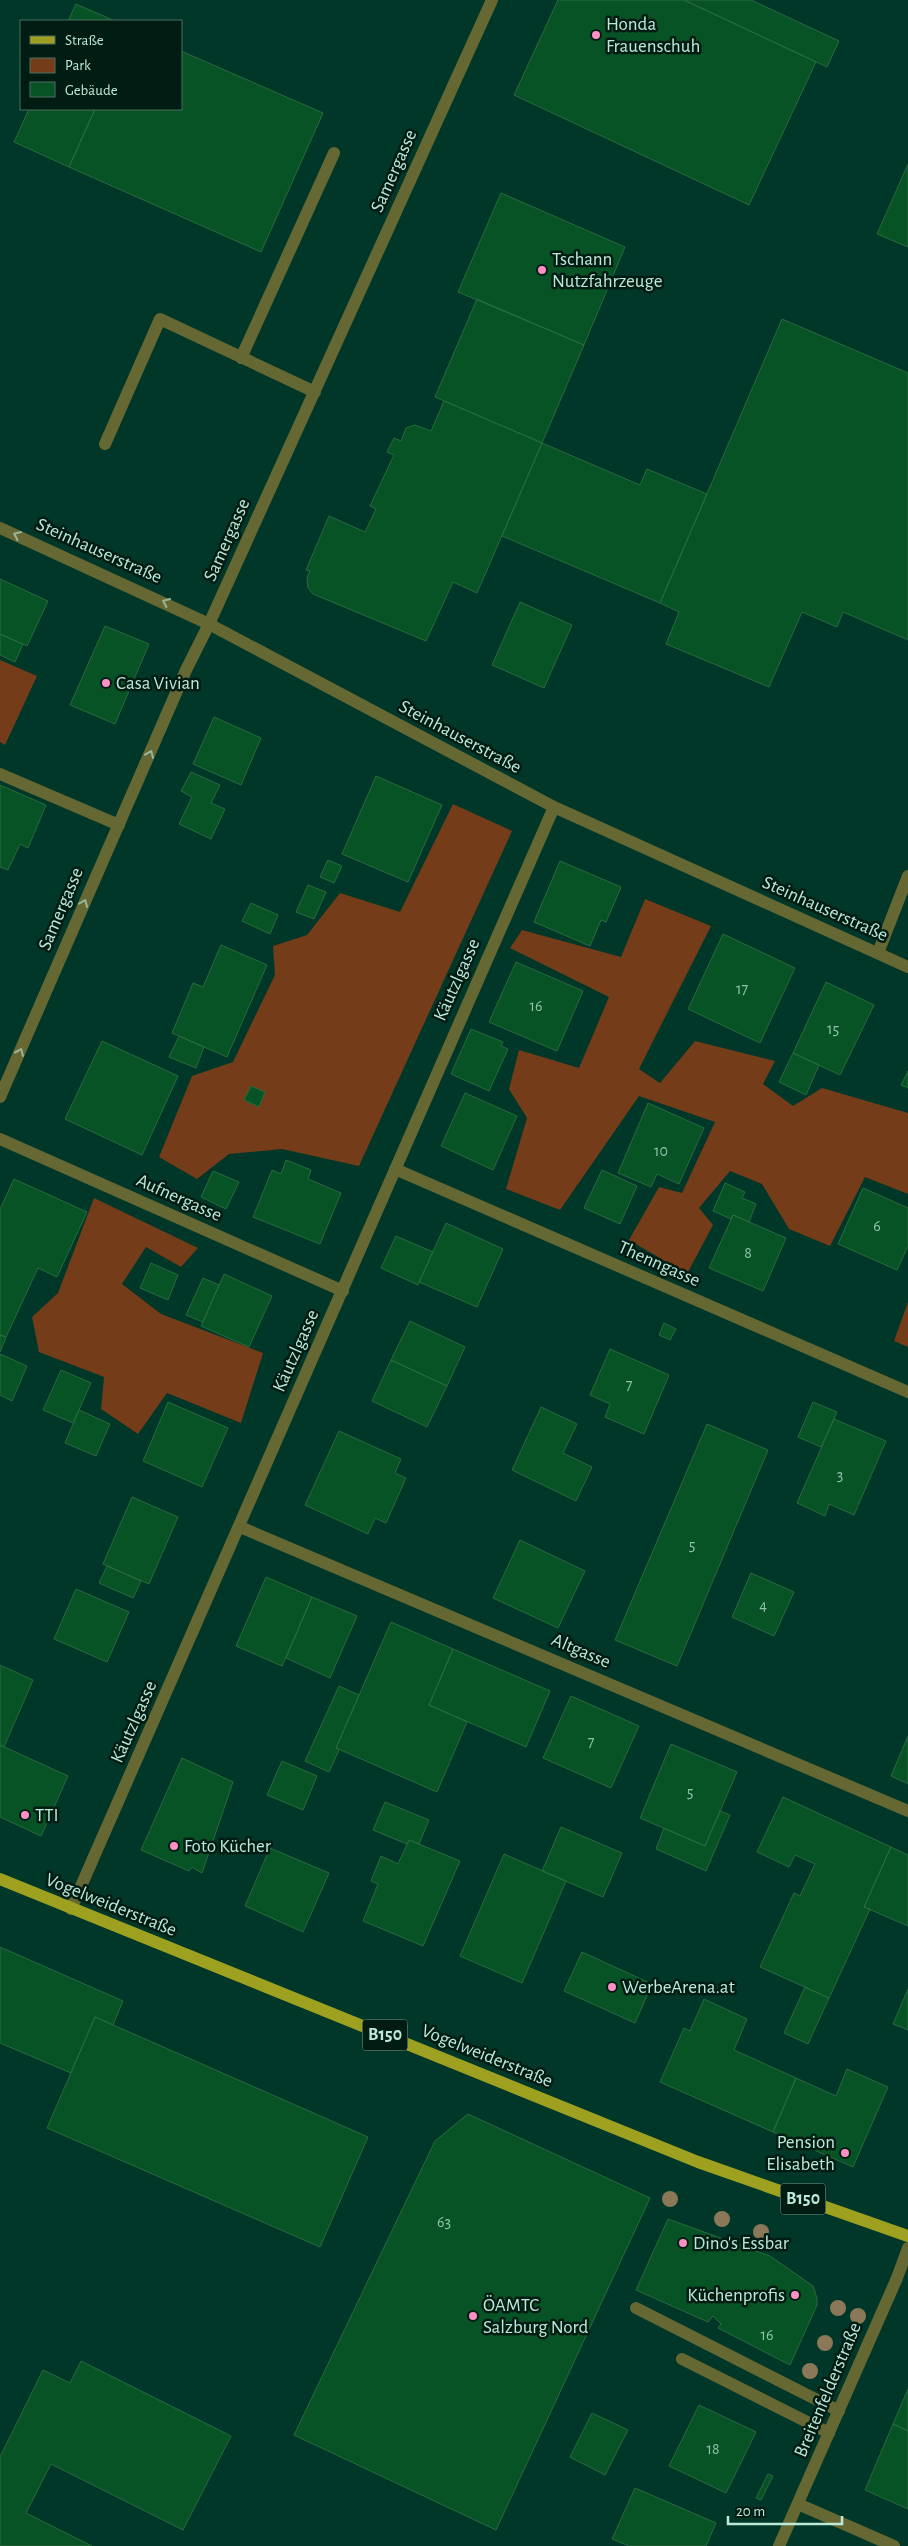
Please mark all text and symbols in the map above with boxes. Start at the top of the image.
place label: Honda Frauenschuh [606,15,700,56]
legend [20,20,182,110]
marker: Honda Frauenschuh [590,29,602,41]
text: Straße [65,33,104,48]
text: Park [65,58,91,73]
text: Gebäude [65,83,118,98]
street label: Samergasse [367,127,421,215]
place label: Tschann Nutzfahrzeuge [552,250,663,291]
marker: Tschann Nutzfahrzeuge [536,264,548,276]
street label: Samergasse [200,496,254,584]
street label: Steinhauserstraße [33,515,165,587]
one-way arrow [13,531,22,542]
one-way arrow [162,598,171,608]
place label: Casa Vivian [116,674,200,693]
marker: Casa Vivian [100,677,112,689]
street label: Steinhauserstraße [396,697,524,777]
one-way arrow [143,750,154,759]
street label: Samergasse [35,865,87,953]
street label: Steinhauserstraße [759,873,891,945]
one-way arrow [78,899,89,908]
street label: Käutzlgasse [430,936,484,1024]
house number: 17 [736,981,748,997]
house number: 16 [529,998,543,1014]
house number: 15 [827,1021,839,1037]
one-way arrow [13,1048,24,1057]
house number: 10 [654,1143,668,1159]
street label: Aufnergasse [133,1171,225,1225]
house number: 6 [873,1218,881,1234]
street label: Thenngasse [615,1237,703,1291]
house number: 8 [744,1245,752,1261]
street label: Käutzlgasse [269,1307,323,1395]
house number: 7 [626,1377,633,1393]
house number: 3 [837,1467,843,1483]
house number: 5 [689,1537,695,1553]
house number: 4 [759,1597,767,1613]
street label: Altgasse [549,1630,613,1672]
street label: Käutzlgasse [107,1678,161,1766]
house number: 7 [588,1734,595,1750]
house number: 5 [687,1784,693,1800]
place label: TTI [35,1806,59,1825]
marker: TTI [19,1809,31,1821]
place label: Foto Kücher [184,1837,271,1856]
marker: Foto Kücher [168,1840,180,1852]
street label: Vogelweiderstraße [43,1870,179,1940]
place label: WerbeArena.at [622,1978,735,1997]
marker: WerbeArena.at [606,1981,618,1993]
road number: B150 [362,2020,408,2050]
street label: Vogelweiderstraße [419,2021,555,2091]
place label: Pension Elisabeth [766,2133,835,2174]
marker: Pension Elisabeth [839,2147,851,2159]
road number: B150 [780,2184,826,2214]
house number: 63 [437,2214,451,2230]
place label: Dino's Essbar [693,2234,789,2253]
marker: Dino's Essbar [677,2237,689,2249]
place label: Küchenprofis [687,2286,785,2305]
marker: Küchenprofis [789,2289,801,2301]
place label: ÖAMTC Salzburg Nord [483,2295,589,2337]
marker: ÖAMTC Salzburg Nord [467,2310,479,2322]
street label: Breitenfelderstraße [791,2320,865,2460]
house number: 16 [760,2327,774,2343]
house number: 18 [706,2441,720,2457]
scale bar [728,2494,842,2526]
text: 20 m [736,2504,765,2519]

